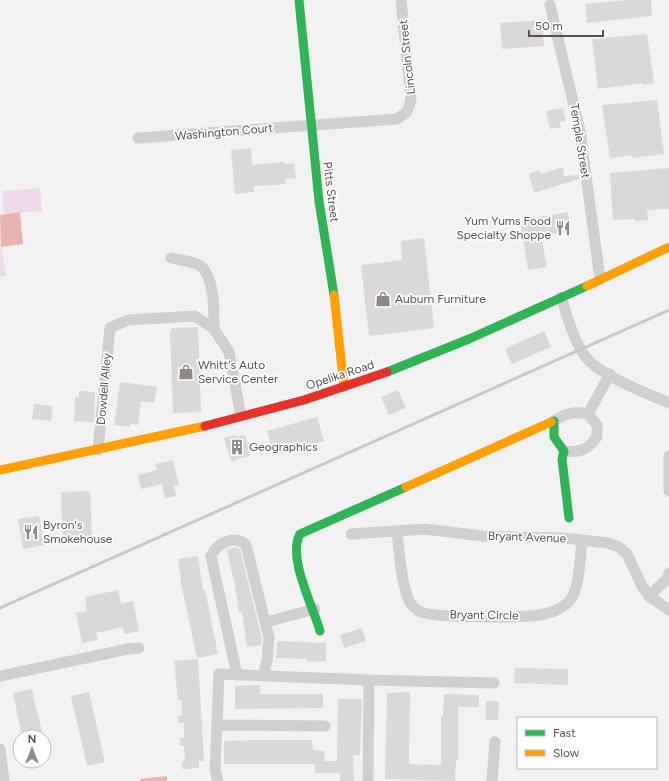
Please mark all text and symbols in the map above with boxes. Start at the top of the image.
scale bar [529,12,603,38]
street label: Lincoln Street [396,18,418,95]
text: 50 m [535,19,563,33]
street label: Temple Street [567,103,593,180]
street label: Washington Court [175,121,274,143]
street label: Pitts Street [320,161,342,224]
place label: Yum Yums Food Specialty Shoppe [456,214,551,242]
restaurant icon: Yum Yums Food Specialty Shoppe [554,219,572,237]
shop icon: Auburn Furniture [374,290,392,308]
place label: Auburn Furniture [395,292,486,306]
street label: Dowdell Alley [94,352,114,426]
street label: Opelika Road [304,357,376,393]
place label: Whitt's Auto Service Center [198,358,278,386]
shop icon: Whitt's Auto Service Center [177,363,195,381]
building icon: Geographics [228,438,246,456]
place label: Geographics [249,440,318,454]
place label: Byron's Smokehouse [43,518,113,546]
restaurant icon: Byron's Smokehouse [22,523,40,541]
street label: Bryant Avenue [488,529,567,545]
street label: Bryant Circle [449,607,519,623]
legend [517,717,657,769]
text: Fast [553,726,576,740]
north arrow [12,729,52,769]
text: N [28,733,36,746]
text: Slow [553,746,580,760]

